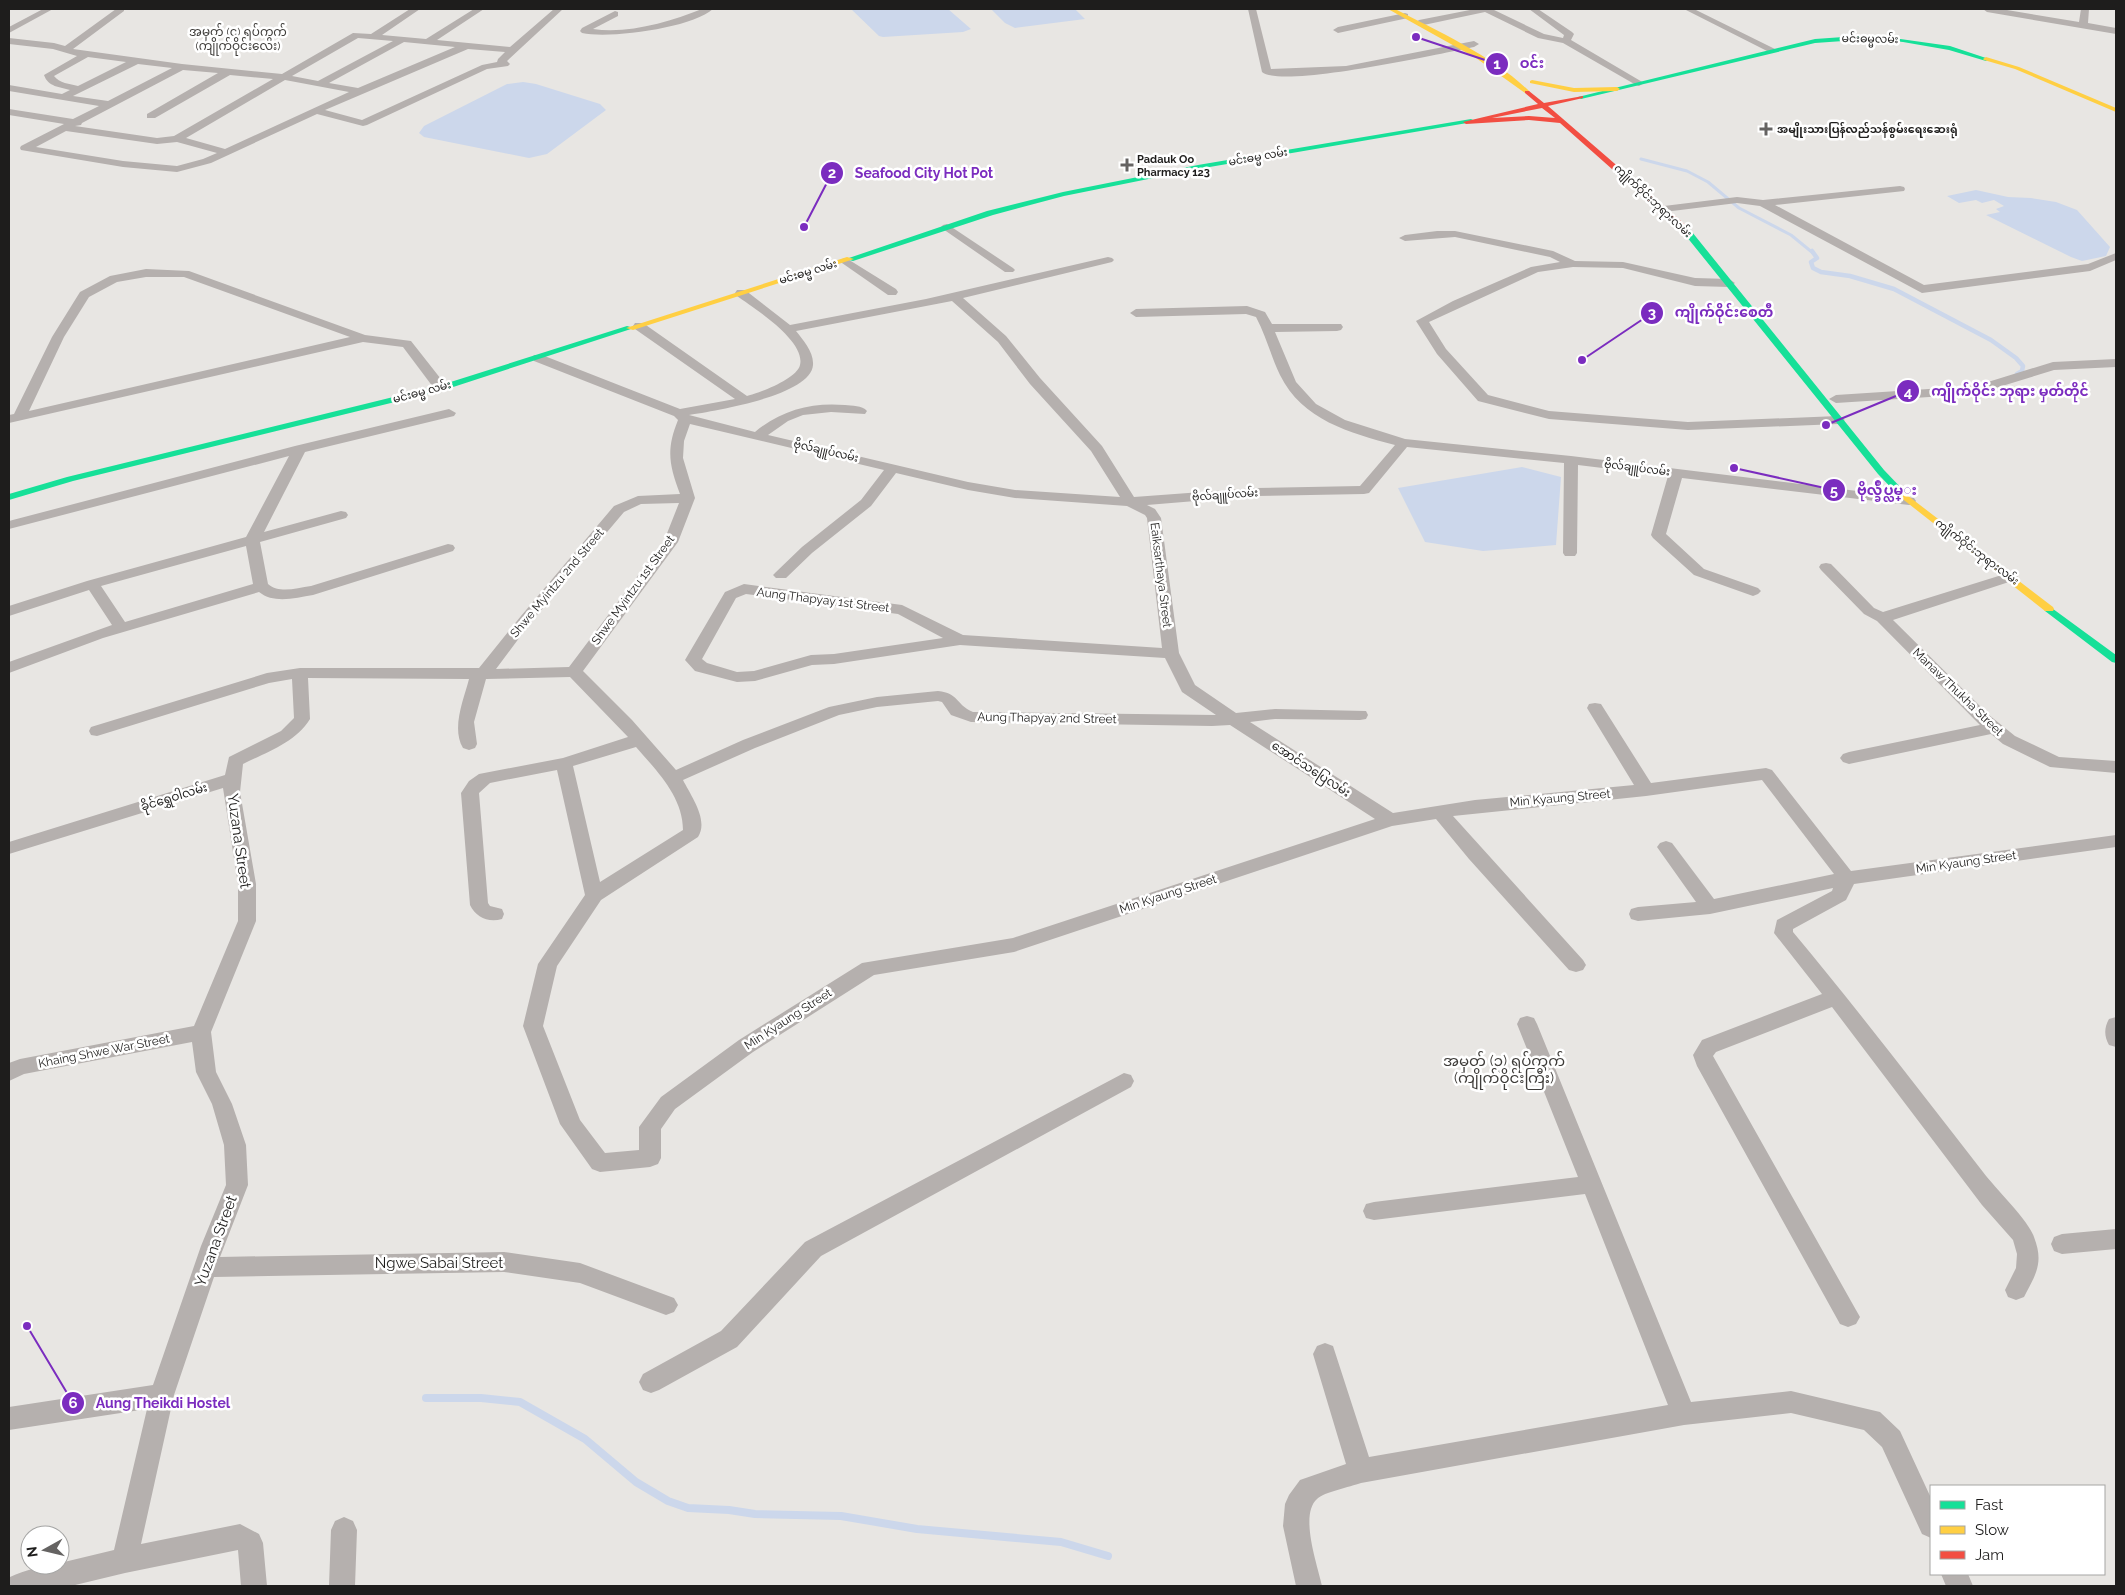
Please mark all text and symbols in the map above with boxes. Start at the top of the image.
district label: အမှတ် (၄) ရပ်ကွက် (ကျိုက်ဝိုင်းလေး) [189,23,287,56]
street label: မင်းဓမ္မလမ်း [1841,31,1899,48]
callout: ဝင်း [1484,49,1554,78]
text: ဝင်း [1520,53,1544,71]
text: 1 [1493,55,1501,73]
marker: အမျိုးသားပြန်လည်သန်စွမ်းရေးဆေးရုံ [1759,122,1773,136]
place label: အမျိုးသားပြန်လည်သန်စွမ်းရေးဆေးရုံ [1777,122,1958,139]
street label: မင်းဓမ္မ လမ်း [1227,144,1289,171]
place label: Padauk Oo Pharmacy 123 [1137,153,1210,179]
callout: Seafood City Hot Pot [819,158,1003,187]
marker: Padauk Oo Pharmacy 123 [1121,159,1133,171]
street label: ကျိုက်ဝိုင်းဘုရားလမ်း [1610,161,1695,242]
text: 2 [828,164,836,182]
text: Seafood City Hot Pot [855,165,994,181]
street label: မင်းဓမ္မ လမ်း [777,256,839,289]
callout: ကျိုက်ဝိုင်းစေတီ [1639,298,1783,327]
text: ကျိုက်ဝိုင်းစေတီ [1675,302,1773,324]
text: 3 [1648,304,1656,322]
street label: မင်းဓမ္မ လမ်း [391,377,453,408]
callout: ကျိုက်ဝိုင်း ဘုရား မှတ်တိုင် [1896,377,2099,406]
text: ကျိုက်ဝိုင်း ဘုရား မှတ်တိုင် [1931,381,2089,403]
text: 4 [1904,383,1913,401]
street label: ဗိုလ်ချူပ်လမ်း [792,436,860,467]
street label: ဗိုလ်ချူပ်လမ်း [1603,457,1671,480]
callout: ဗိုလ္ခ်ဳပ္လမ္း [1822,476,1927,505]
text: ဗိုလ္ခ်ဳပ္လမ္း [1857,480,1917,502]
text: 5 [1830,482,1838,500]
street label: ဗိုလ်ချူပ်လမ်း [1191,485,1259,506]
street label: ကျိုက်ဝိုင်းဘုရားလမ်း [1931,516,2022,589]
street label: Eaiksarthaya Street [1148,522,1174,628]
street label: Shwe Myintzu 2nd Street [507,526,607,640]
street label: Shwe Myintzu 1st Street [589,533,677,647]
street label: Aung Thapyay 1st Street [756,585,890,615]
street label: Manaw Thukha Street [1910,645,2006,739]
street label: Aung Thapyay 2nd Street [977,710,1117,726]
street label: အောင်သပြေလမ်း [1267,737,1354,802]
street label: ခိုင်ရွှေဝါလမ်း [139,778,210,817]
street label: Min Kyaung Street [1509,787,1611,809]
street label: Yuzana Street [223,792,255,890]
street label: Min Kyaung Street [1915,848,2017,876]
street label: Min Kyaung Street [1118,872,1218,916]
street label: Min Kyaung Street [742,986,834,1052]
street label: Khaing Shwe War Street [37,1031,171,1071]
district label: အမှတ် (၃) ရပ်ကွက် (ကျိုက်ဝိုင်းကြီး) [1443,1051,1565,1090]
street label: Yuzana Street [191,1193,241,1289]
street label: Ngwe Sabai Street [375,1254,503,1272]
callout: Aung Theikdi Hostel [60,1389,240,1418]
text: 6 [68,1394,78,1412]
text: Aung Theikdi Hostel [96,1395,231,1411]
legend [1930,1485,2105,1575]
text: Fast [1975,1496,2003,1514]
text: Slow [1975,1521,2009,1539]
north arrow [20,1525,70,1575]
text: N [23,1545,41,1558]
text: Jam [1975,1546,2004,1564]

